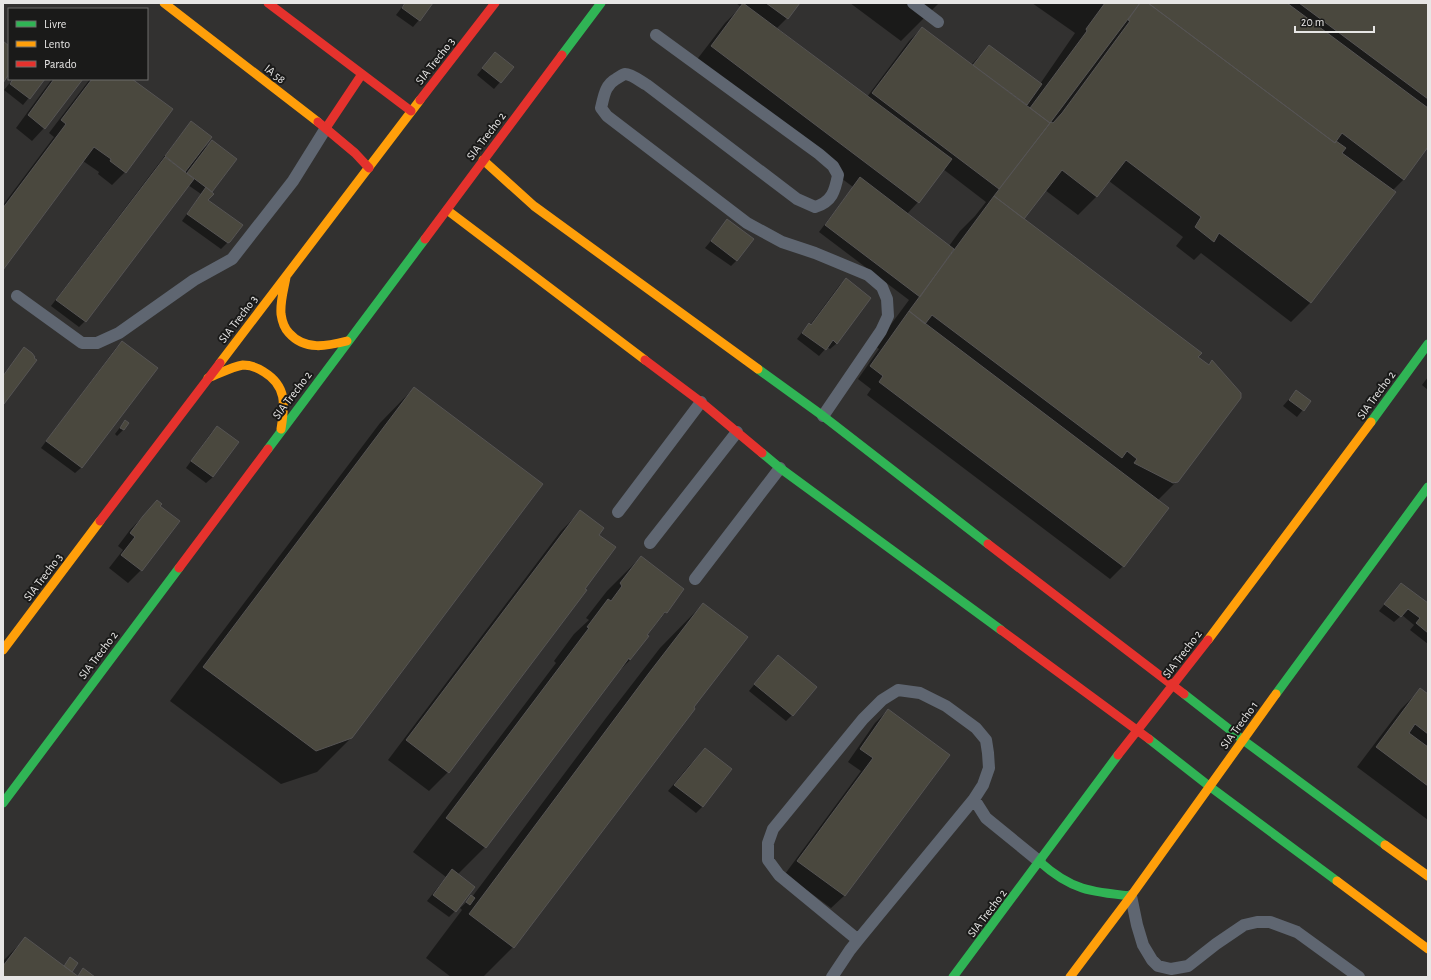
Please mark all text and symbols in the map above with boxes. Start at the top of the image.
legend [8,8,148,80]
scale bar [1295,8,1374,34]
text: 20 m [1301,16,1324,28]
text: Livre [44,18,66,30]
street label: SIA Trecho 3 [413,35,457,87]
text: Lento [44,38,70,50]
text: Parado [44,58,77,70]
street label: IA 58 [262,62,288,86]
street label: SIA Trecho 2 [464,109,508,162]
street label: SIA Trecho 3 [216,293,260,345]
street label: SIA Trecho 2 [270,368,314,421]
street label: SIA Trecho 2 [1355,368,1398,421]
street label: SIA Trecho 3 [21,551,65,603]
street label: SIA Trecho 2 [1160,627,1204,680]
street label: SIA Trecho 2 [76,628,120,681]
street label: SIA Trecho 1 [1218,699,1260,751]
street label: SIA Trecho 2 [965,886,1009,939]

